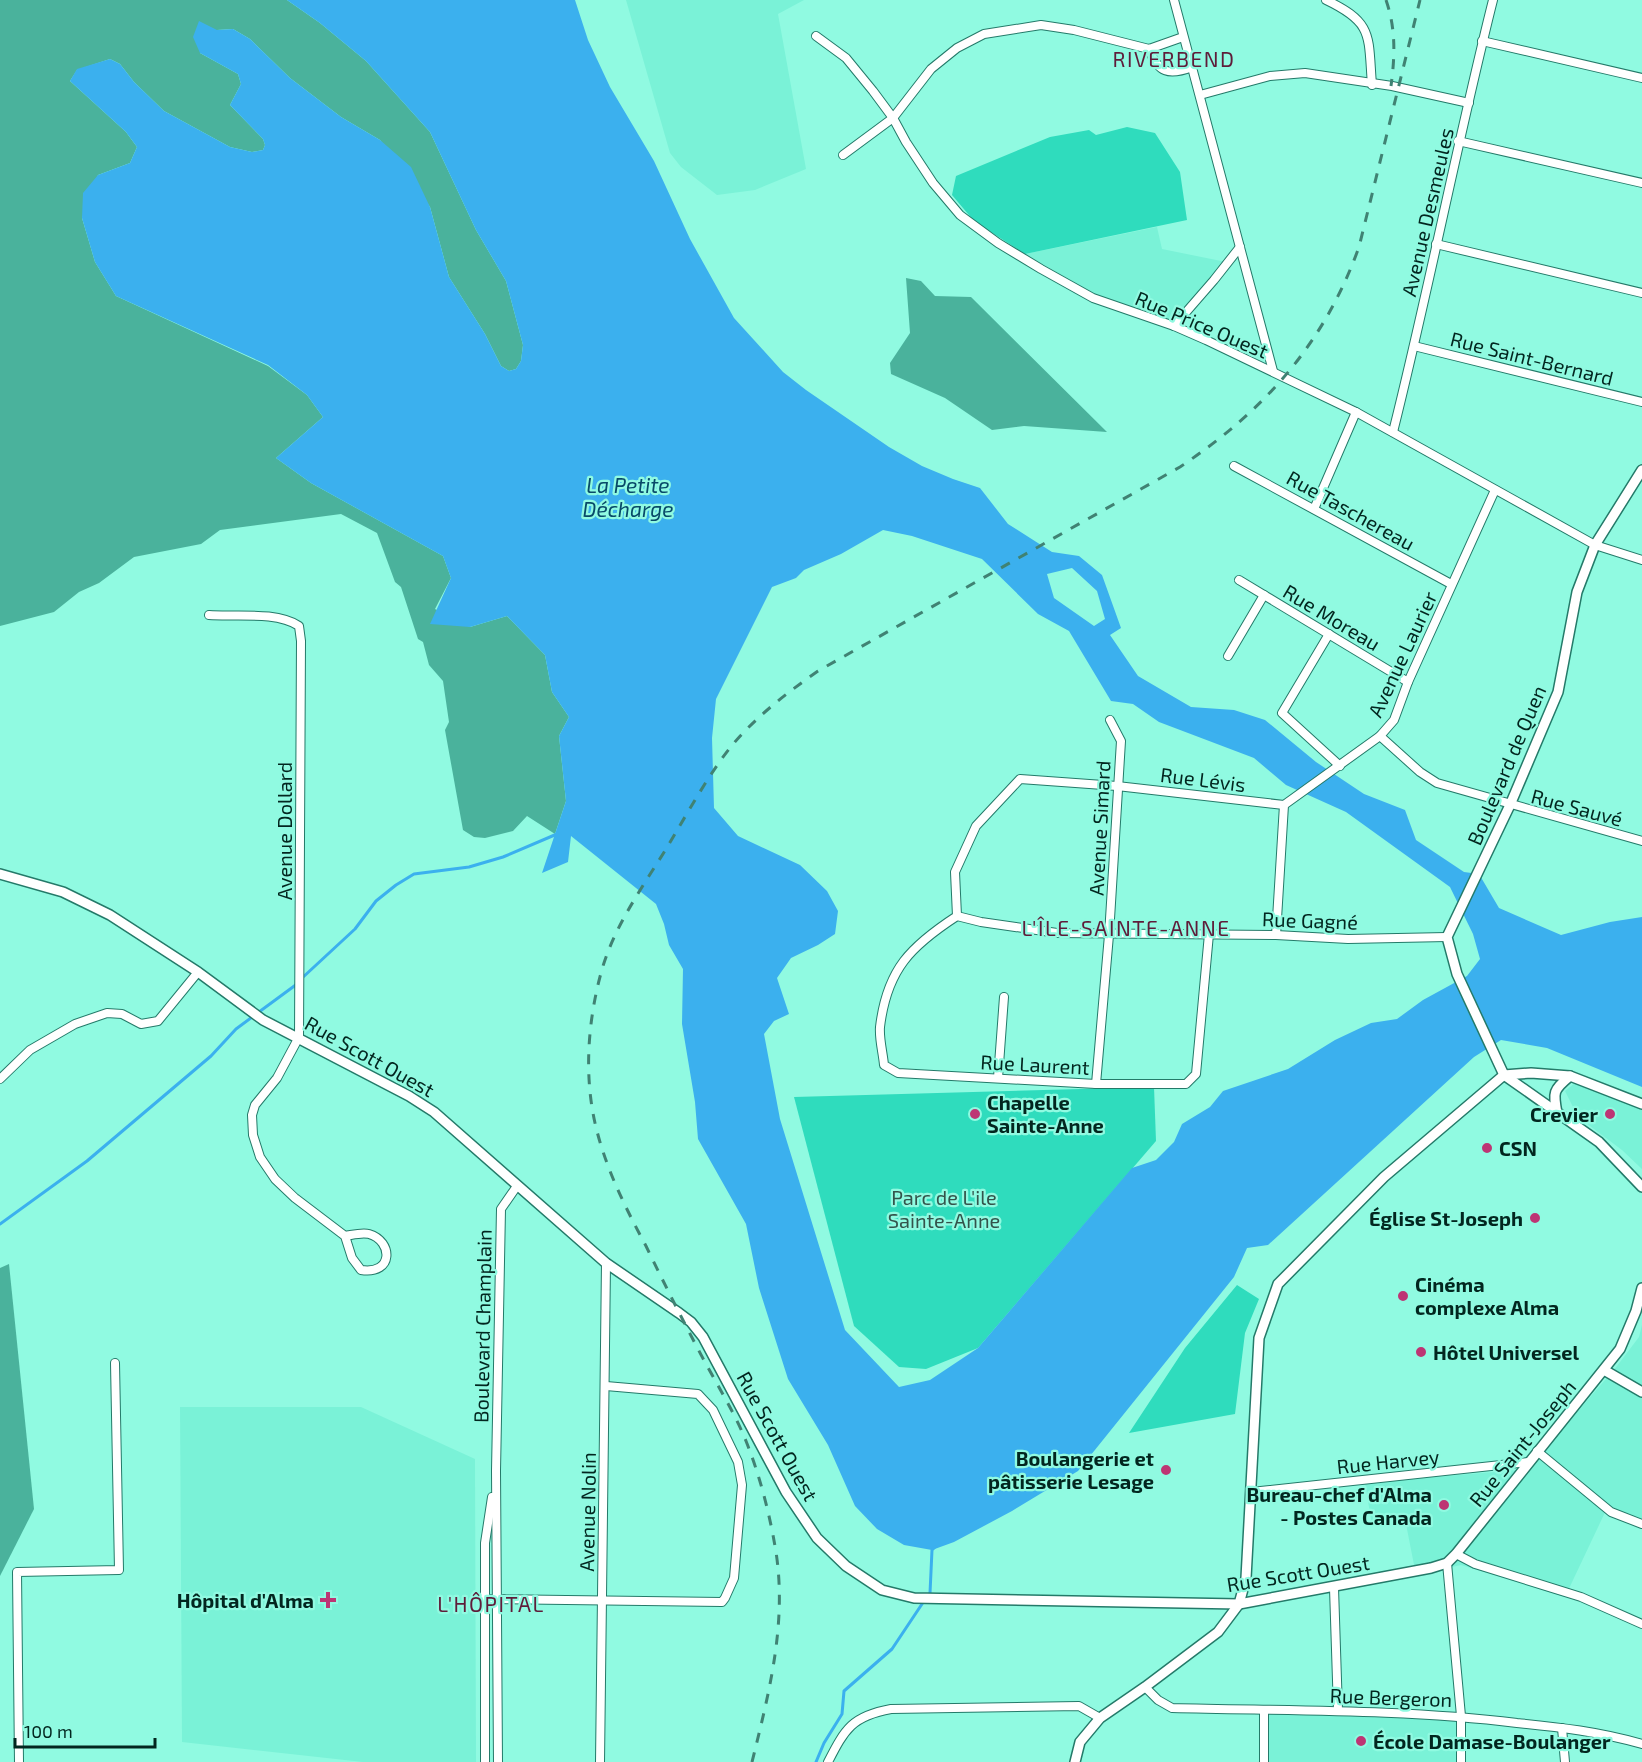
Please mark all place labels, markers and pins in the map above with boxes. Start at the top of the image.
place label: Chapelle Sainte-Anne [987,1090,1104,1137]
place label: Crevier [1530,1102,1598,1126]
marker: Chapelle Sainte-Anne [968,1107,982,1121]
marker: Crevier [1603,1107,1617,1121]
place label: CSN [1499,1136,1537,1160]
marker: CSN [1480,1141,1494,1155]
place label: Église St-Joseph [1369,1206,1523,1230]
marker: Église St-Joseph [1528,1211,1542,1225]
place label: Cinéma complexe Alma [1415,1272,1559,1319]
marker: Cinéma complexe Alma [1396,1289,1410,1303]
place label: Hôtel Universel [1433,1340,1580,1364]
marker: Hôtel Universel [1414,1345,1428,1359]
place label: Boulangerie et pâtisserie Lesage [988,1446,1154,1493]
marker: Boulangerie et pâtisserie Lesage [1159,1463,1173,1477]
place label: Bureau-chef d'Alma - Postes Canada [1247,1482,1432,1529]
marker: Bureau-chef d'Alma - Postes Canada [1437,1498,1451,1512]
place label: Hôpital d'Alma [177,1588,314,1612]
marker: Hôpital d'Alma [319,1591,337,1609]
place label: École Damase-Boulanger [1373,1729,1611,1753]
marker: École Damase-Boulanger [1354,1734,1368,1748]

